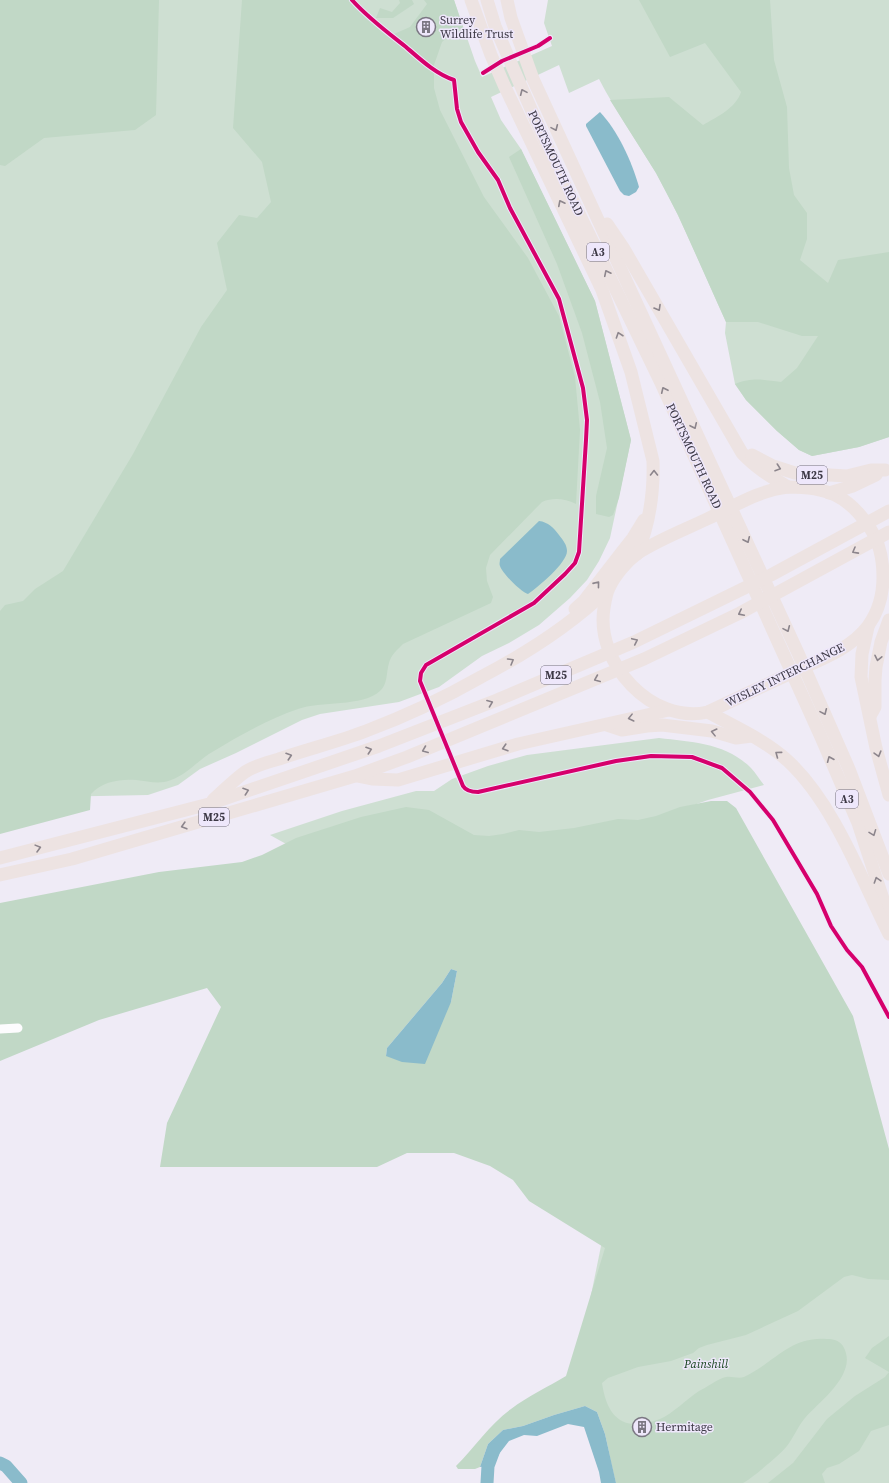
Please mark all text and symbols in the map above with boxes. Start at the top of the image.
place label: Surrey Wildlife Trust [440,12,513,42]
building icon: Surrey Wildlife Trust [415,16,437,38]
one-way arrow [520,88,528,95]
street label: PORTSMOUTH ROAD [524,108,588,218]
one-way arrow [550,124,558,131]
one-way arrow [558,200,566,207]
road number: A3 [587,243,609,261]
one-way arrow [605,270,612,277]
one-way arrow [653,304,660,311]
one-way arrow [615,332,623,339]
one-way arrow [661,387,669,394]
street label: PORTSMOUTH ROAD [662,401,726,511]
one-way arrow [689,422,697,430]
one-way arrow [775,463,782,472]
road number: M25 [797,466,827,484]
one-way arrow [649,470,658,476]
one-way arrow [742,536,750,544]
one-way arrow [852,547,859,554]
one-way arrow [592,582,599,589]
one-way arrow [737,608,745,615]
one-way arrow [782,624,790,632]
one-way arrow [631,638,639,646]
street label: WISLEY INTERCHANGE [723,639,847,711]
one-way arrow [874,655,883,661]
one-way arrow [506,659,514,666]
road number: M25 [541,666,571,684]
one-way arrow [594,674,601,682]
one-way arrow [486,700,493,708]
one-way arrow [819,708,827,716]
one-way arrow [628,713,635,722]
one-way arrow [711,728,718,737]
one-way arrow [501,743,508,752]
one-way arrow [422,745,429,753]
one-way arrow [365,746,372,755]
one-way arrow [873,750,882,757]
one-way arrow [776,751,783,758]
one-way arrow [285,752,292,761]
one-way arrow [827,755,835,762]
one-way arrow [242,788,249,796]
road number: A3 [836,790,858,808]
road number: M25 [199,808,229,826]
one-way arrow [180,821,187,830]
one-way arrow [869,829,877,836]
one-way arrow [34,844,41,853]
one-way arrow [873,877,881,884]
park label: Painshill [683,1356,729,1372]
building icon: Hermitage [631,1416,653,1438]
place label: Hermitage [656,1419,713,1435]

